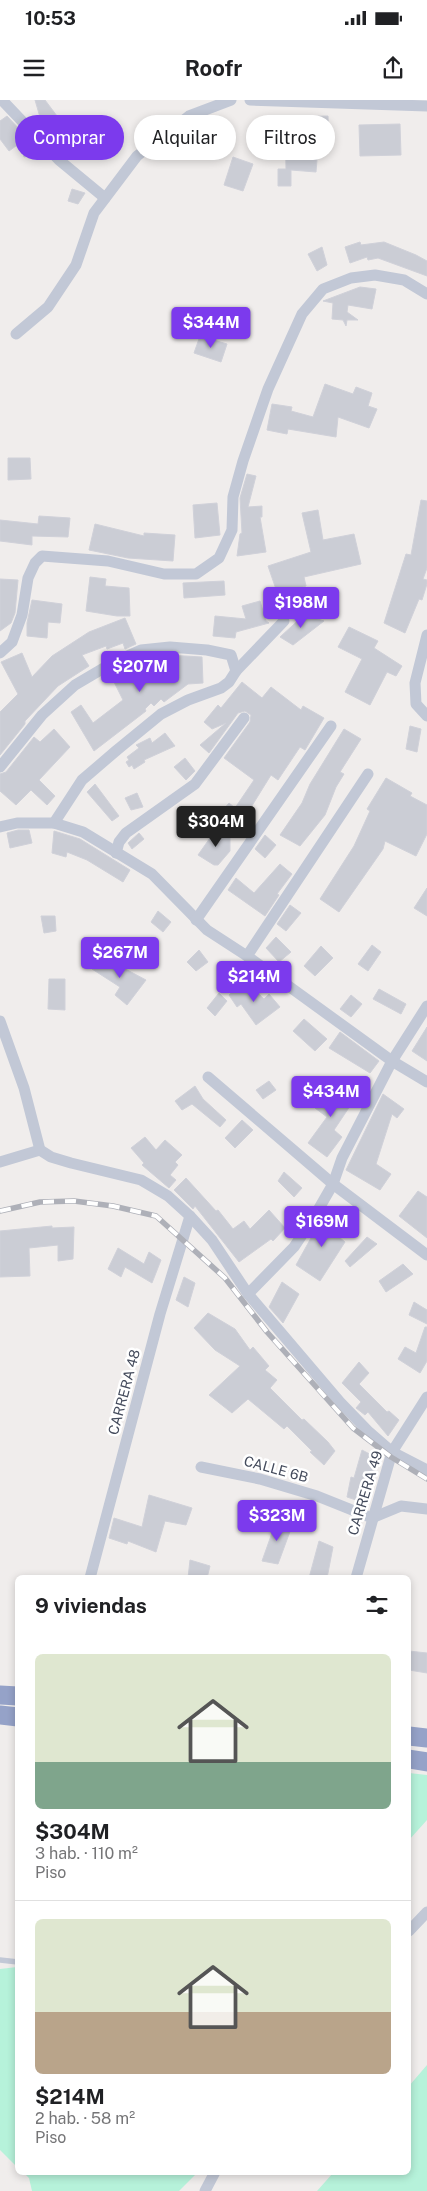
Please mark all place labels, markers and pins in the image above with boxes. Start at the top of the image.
pin: $344M [176,306,246,349]
pin: $198M [266,586,336,629]
pin: $207M [105,650,175,693]
pin: $304M [181,806,251,848]
pin: $267M [85,936,155,979]
pin: $214M [219,960,289,1003]
pin: $434M [296,1076,366,1118]
pin: $169M [287,1206,357,1248]
pin: $323M [242,1500,312,1542]

